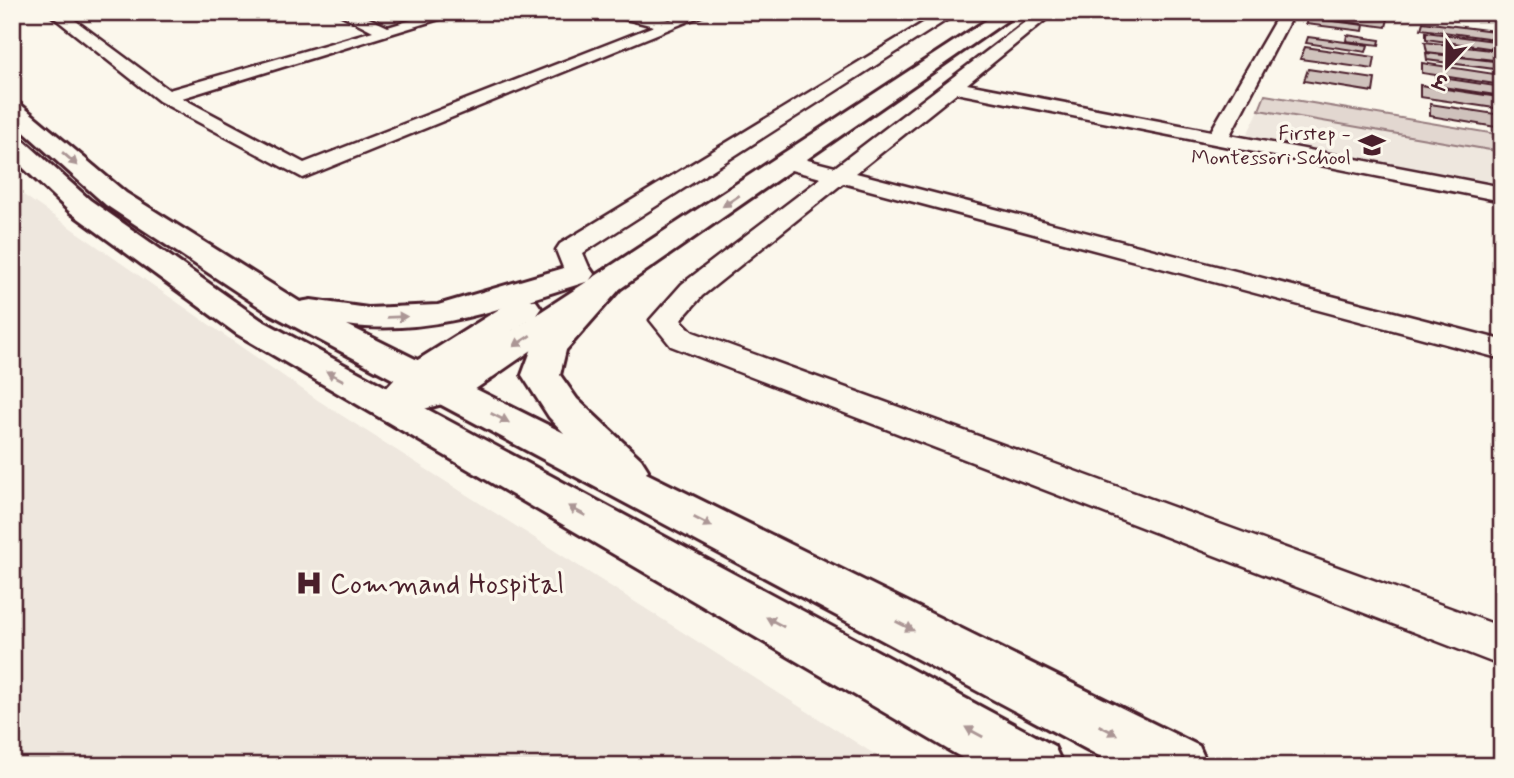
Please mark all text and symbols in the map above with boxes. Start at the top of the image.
north arrow [1412,32,1482,102]
text: उ [1428,66,1454,95]
place label: Firstep - Montessori School [1191,120,1351,172]
school or university icon: Firstep - Montessori School [1357,130,1387,160]
one-way arrow [62,151,79,166]
one-way arrow [722,194,740,208]
one-way arrow [387,311,409,322]
one-way arrow [512,334,531,347]
one-way arrow [326,370,345,382]
one-way arrow [490,413,510,424]
one-way arrow [567,505,586,517]
one-way arrow [693,516,713,527]
place label: Command Hospital [330,567,564,604]
hospital icon: Command Hospital [294,568,324,598]
one-way arrow [766,616,785,628]
one-way arrow [895,620,915,631]
one-way arrow [1098,724,1118,735]
one-way arrow [964,727,984,738]

